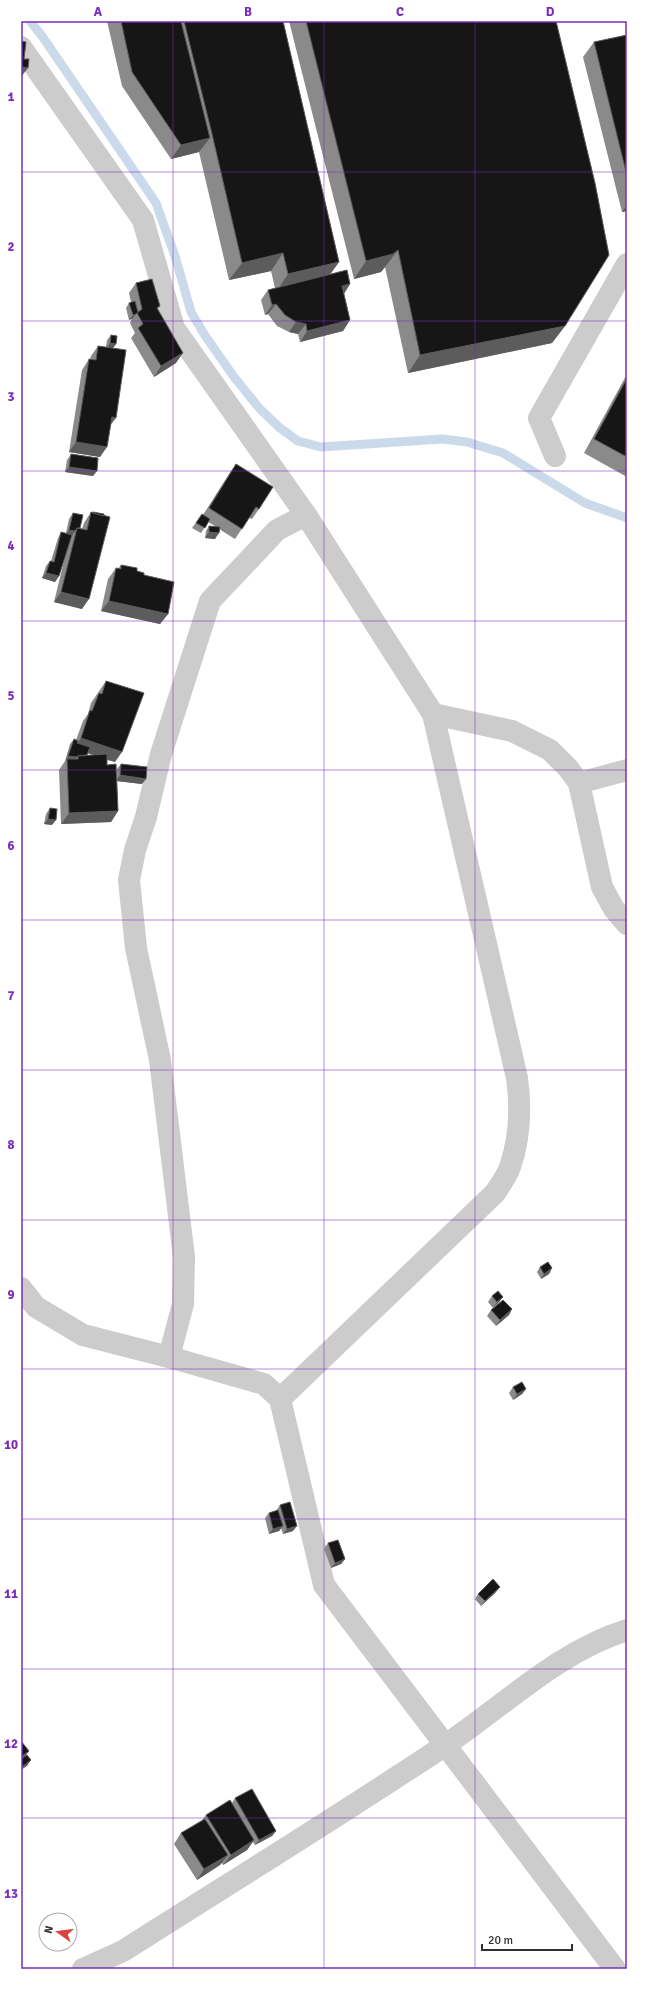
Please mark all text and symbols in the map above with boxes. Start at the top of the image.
text: A [94,4,103,20]
text: B [244,4,252,20]
text: C [396,4,404,20]
text: D [546,4,555,20]
text: 1 [7,89,15,105]
text: 2 [7,239,15,255]
text: 3 [7,389,15,405]
text: 4 [7,538,15,554]
text: 5 [7,688,15,704]
text: 6 [7,838,15,854]
text: 7 [7,988,15,1004]
text: 8 [7,1137,15,1153]
text: 9 [7,1287,15,1303]
text: 10 [4,1437,18,1453]
text: 11 [4,1586,18,1602]
text: 12 [4,1736,18,1752]
text: 13 [4,1886,18,1902]
north arrow [38,1912,78,1952]
text: N [42,1924,56,1935]
scale bar [482,1926,572,1952]
text: 20 m [488,1933,513,1948]

